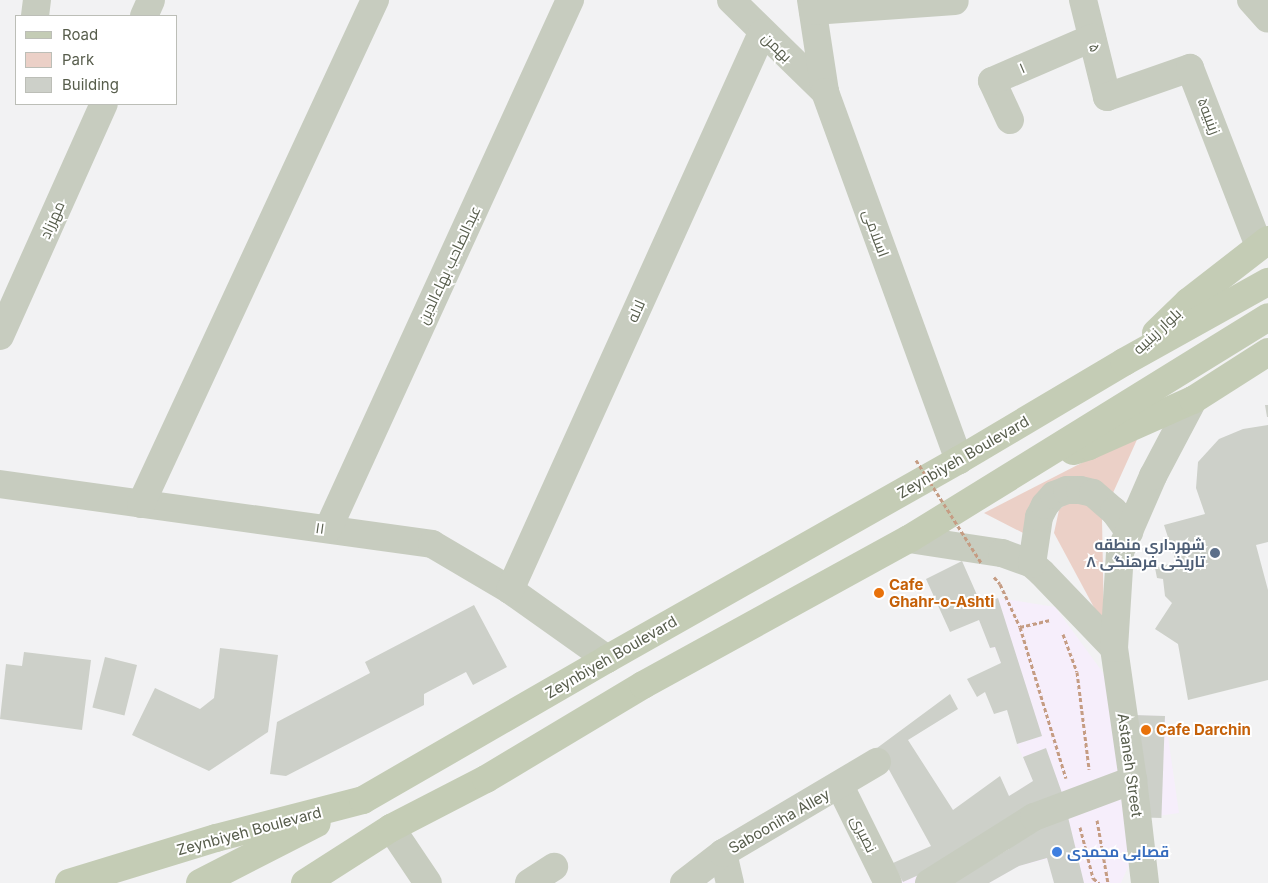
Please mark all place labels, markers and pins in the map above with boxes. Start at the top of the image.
place label: شهرداری منطقه تاریخی فرهنگی ۸ [1086,535,1205,570]
marker: شهرداری منطقه تاریخی فرهنگی ۸ [1209,547,1221,559]
place label: Cafe Ghahr-o-Ashti [889,575,994,610]
marker: Cafe Ghahr-o-Ashti [873,587,885,599]
place label: Cafe Darchin [1156,721,1251,739]
marker: Cafe Darchin [1140,724,1152,736]
place label: قصابی محمدی [1067,843,1169,861]
marker: قصابی محمدی [1051,846,1063,858]

